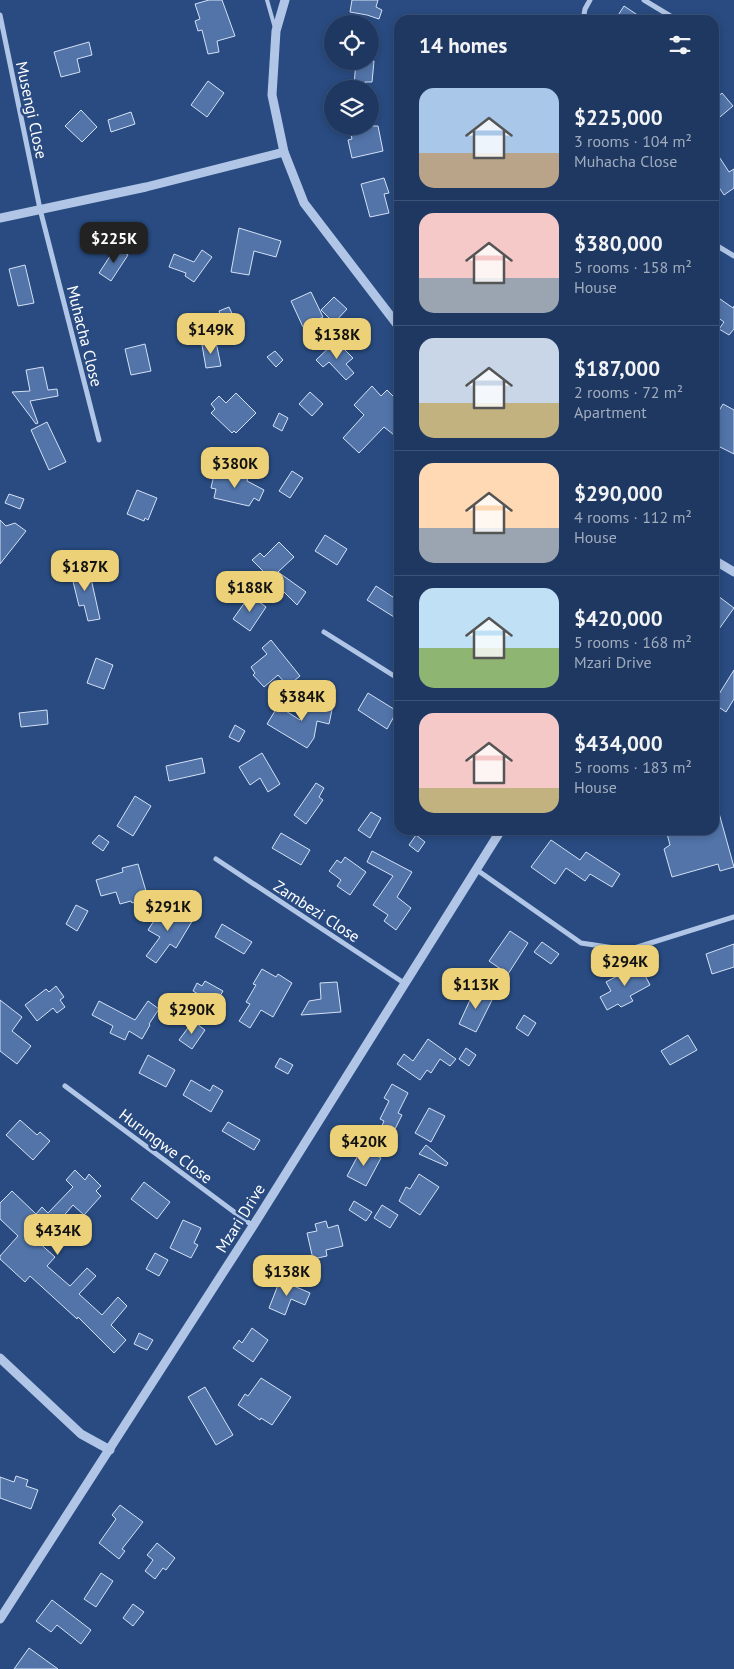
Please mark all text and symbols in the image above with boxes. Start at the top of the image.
map controls [324,15,379,135]
button: locate [324,15,379,70]
icon: filters [666,31,694,59]
text: 14 homes [419,32,507,59]
street label: Musengi Close [12,59,52,161]
button: layers [324,80,379,135]
text: $225,000 [574,104,663,131]
icon: home [459,108,519,168]
text: 3 rooms · 104 m² [574,131,692,151]
text: Muhacha Close [574,151,677,171]
pin: $225K [79,222,149,264]
text: $225K [91,228,137,248]
text: $380,000 [574,230,663,257]
icon: home [459,233,519,293]
text: 5 rooms · 158 m² [574,257,692,277]
text: House [574,277,617,297]
street label: Muhacha Close [63,283,107,389]
pin: $149K [176,312,246,355]
pin: $138K [302,318,372,360]
text: $149K [188,319,234,339]
text: $138K [314,324,360,344]
text: $187,000 [574,355,660,382]
icon: home [459,358,519,418]
text: 2 rooms · 72 m² [574,382,683,402]
text: Apartment [574,402,647,422]
pin: $380K [200,446,270,489]
text: $380K [212,453,258,473]
text: $290,000 [574,480,663,507]
icon: home [459,483,519,543]
text: 4 rooms · 112 m² [574,507,692,527]
text: House [574,527,617,547]
pin: $187K [50,550,120,592]
text: $187K [62,556,108,576]
pin: $188K [215,570,285,613]
text: $188K [227,577,273,597]
text: $420,000 [574,605,663,632]
icon: home [459,608,519,668]
text: 5 rooms · 168 m² [574,632,692,652]
text: Mzari Drive [574,652,652,672]
pin: $384K [267,680,337,722]
text: $384K [279,686,325,706]
text: $434,000 [574,730,663,757]
icon: home [459,733,519,793]
text: 5 rooms · 183 m² [574,757,692,777]
text: House [574,777,617,797]
street label: Zambezi Close [270,876,364,946]
pin: $291K [133,890,203,932]
text: $291K [145,896,191,916]
pin: $294K [590,944,660,987]
text: $294K [602,951,648,971]
pin: $113K [441,968,511,1010]
text: $113K [453,974,499,994]
pin: $290K [157,992,227,1035]
text: $290K [169,999,215,1019]
street label: Hurungwe Close [115,1104,217,1188]
pin: $420K [329,1124,399,1167]
text: $420K [341,1131,387,1151]
street label: Mzari Drive [211,1180,269,1256]
pin: $434K [23,1214,93,1256]
text: $434K [35,1220,81,1240]
pin: $138K [252,1254,322,1297]
text: $138K [264,1261,310,1281]

